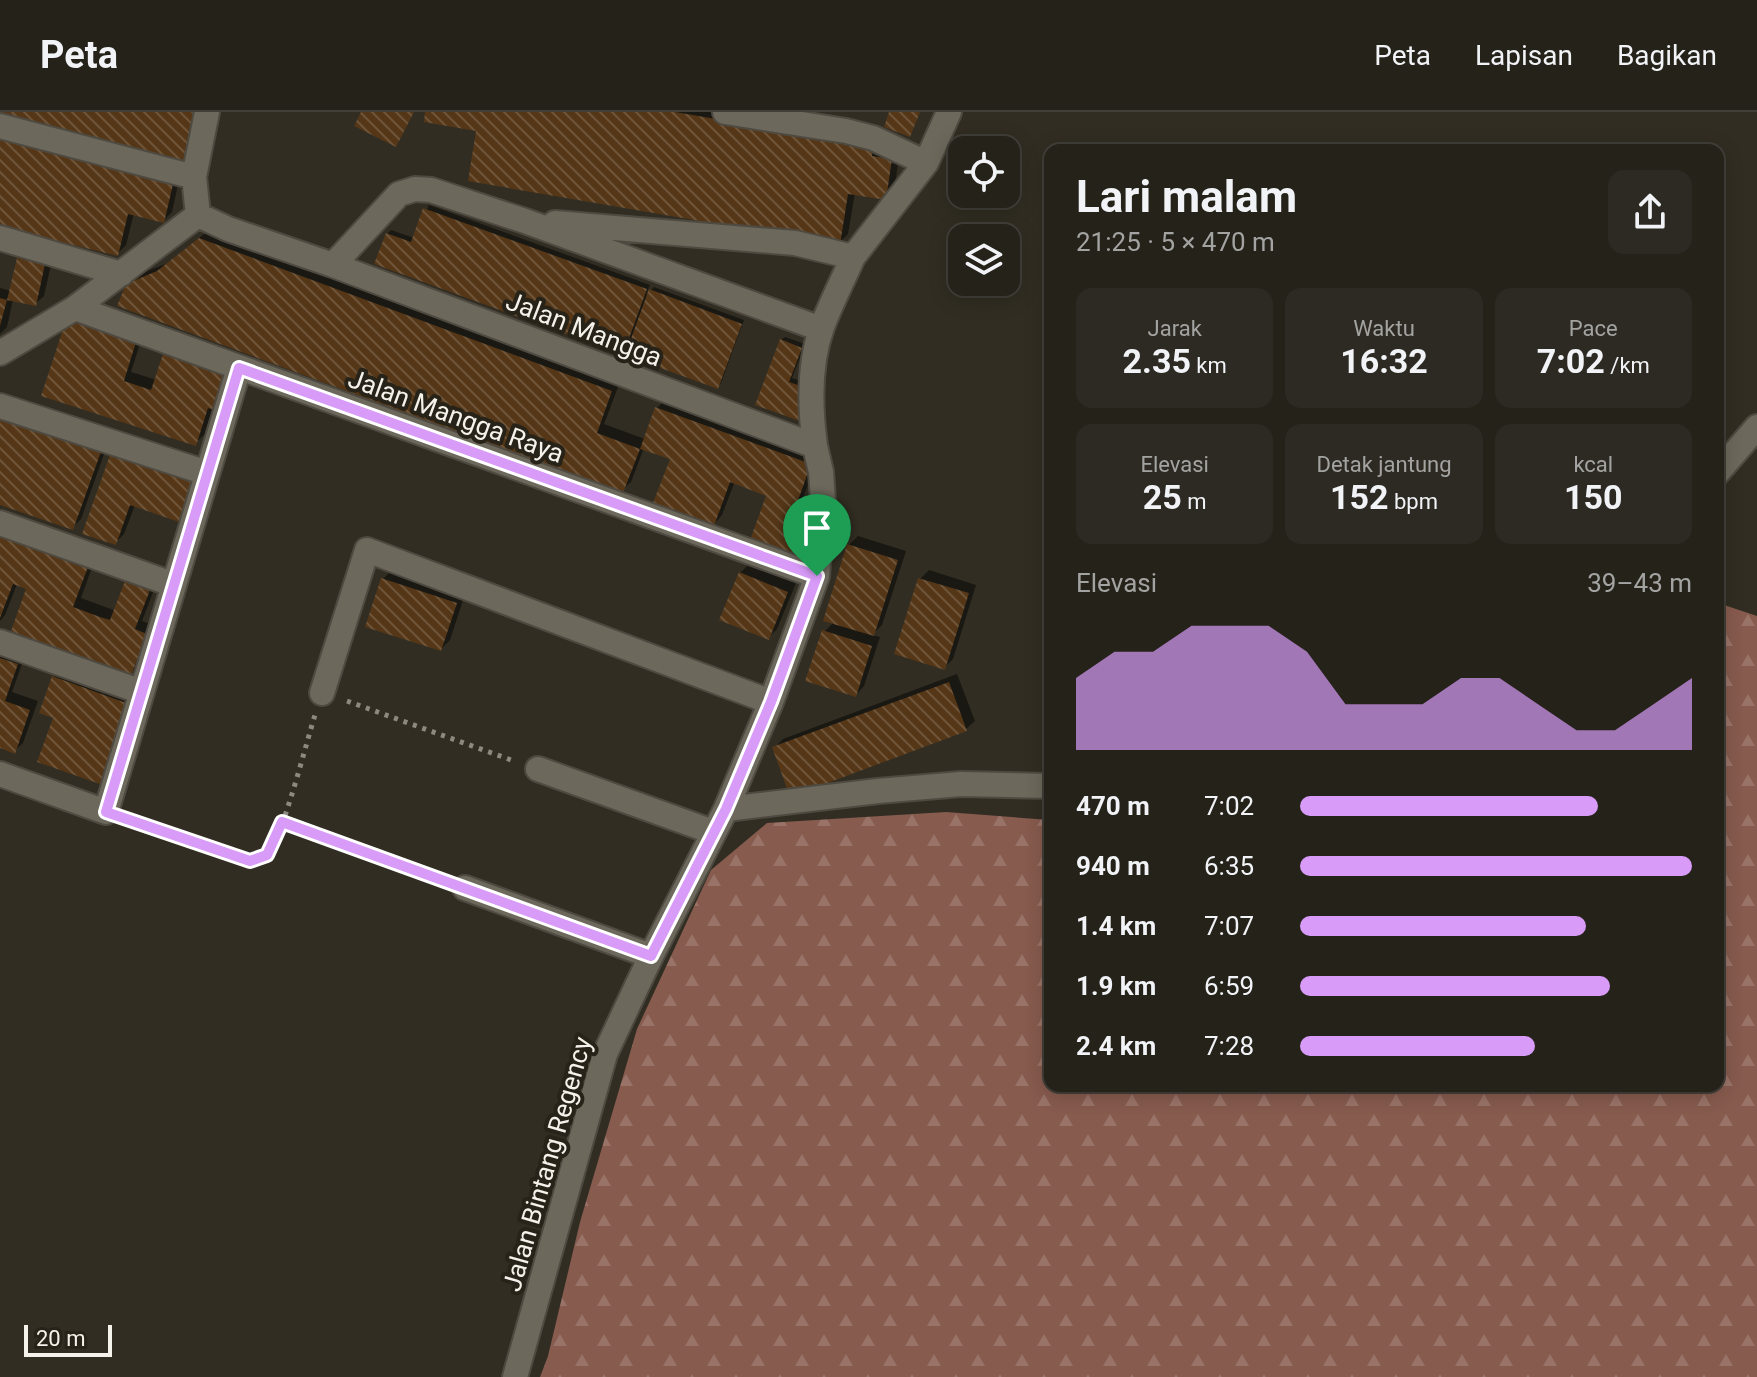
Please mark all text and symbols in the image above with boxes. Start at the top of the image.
text: Peta [40,33,118,77]
text: Peta [1374,39,1431,72]
text: Lapisan [1475,39,1573,72]
text: Bagikan [1617,39,1717,72]
map controls [948,136,1020,296]
button: locate [948,136,1020,208]
button: share [1608,170,1692,254]
text: Lari malam [1076,171,1297,223]
button: layers [948,224,1020,296]
text: 21:25 · 5 × 470 m [1076,227,1275,257]
street label: Jalan Mangga [502,286,666,372]
text: Jarak [1148,316,1202,341]
text: Waktu [1353,316,1415,341]
text: Pace [1569,316,1618,341]
text: 2.35 [1123,341,1191,381]
text: 16:32 [1340,341,1428,381]
text: 7:02 [1537,341,1605,381]
text: km [1191,353,1227,378]
text: /km [1605,353,1650,378]
street label: Jalan Mangga Raya [344,363,568,469]
text: Elevasi [1140,452,1209,477]
text: Detak jantung [1316,452,1452,477]
text: kcal [1573,452,1613,477]
text: 25 [1143,477,1182,517]
text: 152 [1330,477,1389,517]
text: 150 [1564,477,1623,517]
text: m [1182,489,1207,514]
text: bpm [1389,489,1438,514]
pin [783,494,851,576]
icon: arrive [795,506,839,550]
text: Elevasi [1076,568,1157,598]
text: 39–43 m [1587,568,1692,598]
text: 470 m [1076,791,1150,821]
text: 7:02 [1204,791,1254,821]
text: 940 m [1076,851,1150,881]
text: 6:35 [1204,851,1254,881]
text: 1.4 km [1076,911,1156,941]
text: 7:07 [1204,911,1254,941]
text: 1.9 km [1076,971,1156,1001]
text: 6:59 [1204,971,1254,1001]
text: 2.4 km [1076,1031,1156,1061]
text: 7:28 [1204,1031,1254,1061]
street label: Jalan Bintang Regency [496,1033,598,1295]
scale bar [24,1321,112,1357]
text: 20 m [36,1326,85,1351]

